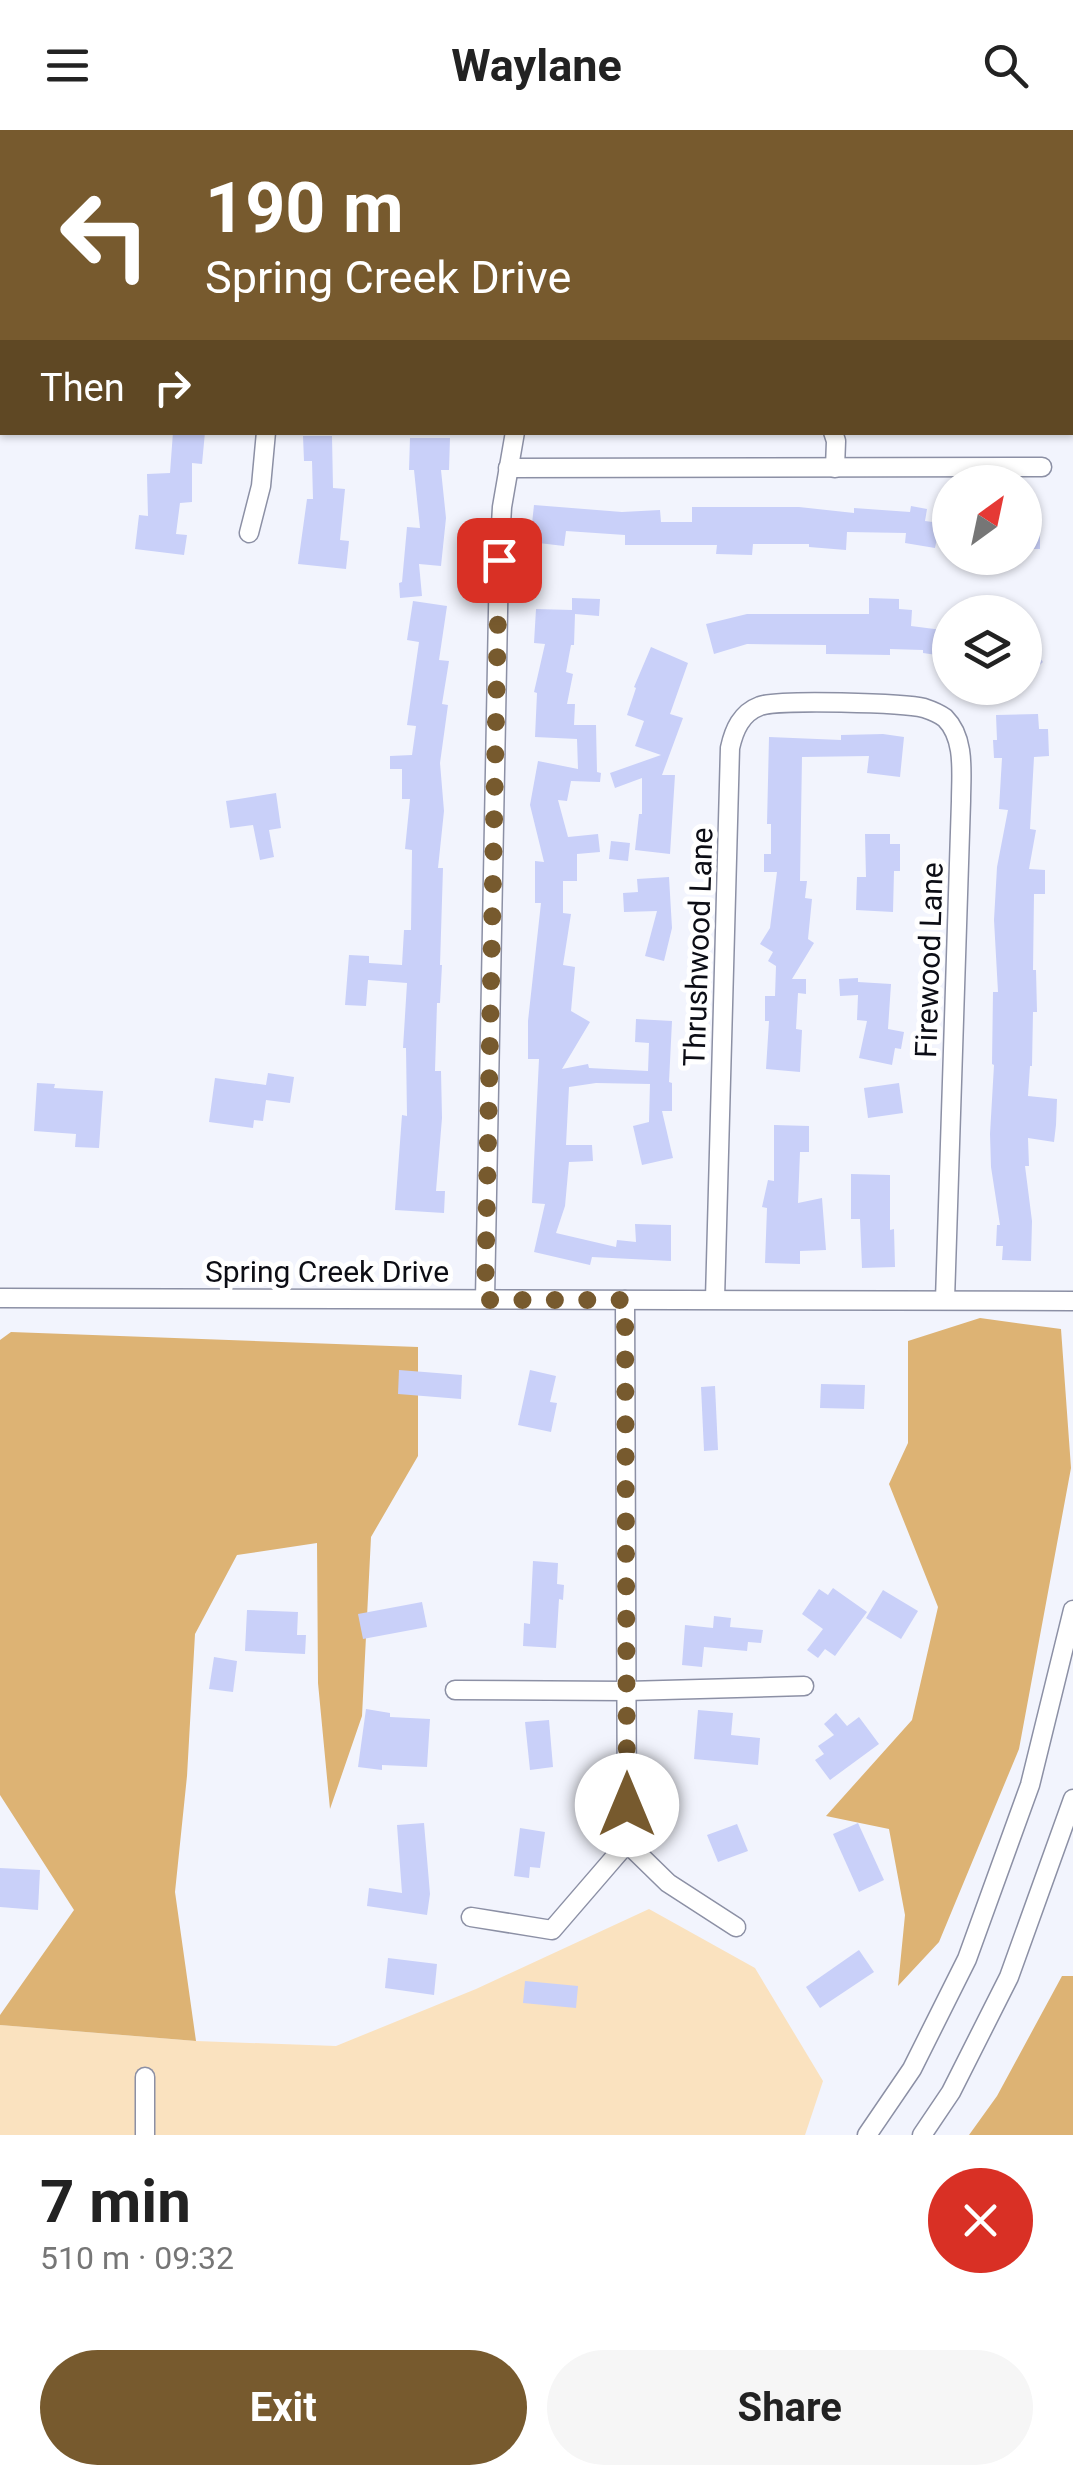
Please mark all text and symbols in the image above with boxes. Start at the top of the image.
icon: menu [40,38,95,93]
icon: search [978,38,1033,93]
text: Waylane [451,39,622,92]
text: 190 m [205,167,404,249]
icon: left [40,170,170,300]
text: Spring Creek Drive [205,251,571,304]
icon: right [145,360,200,415]
text: Then [40,366,125,410]
north arrow [932,465,1042,575]
map controls [932,465,1042,705]
pin [457,518,542,603]
icon: arrive [472,533,527,588]
button: layers [932,595,1042,705]
street label: Thrushwood Lane [676,827,720,1067]
street label: Firewood Lane [908,862,950,1058]
street label: Spring Creek Drive [205,1254,449,1289]
position arrow [575,1753,679,1857]
text: 7 min [40,2166,191,2237]
button: close [928,2168,1033,2273]
text: 510 m · 09:32 [40,2239,234,2277]
button: Exit [40,2350,527,2465]
button: Share [547,2350,1033,2465]

